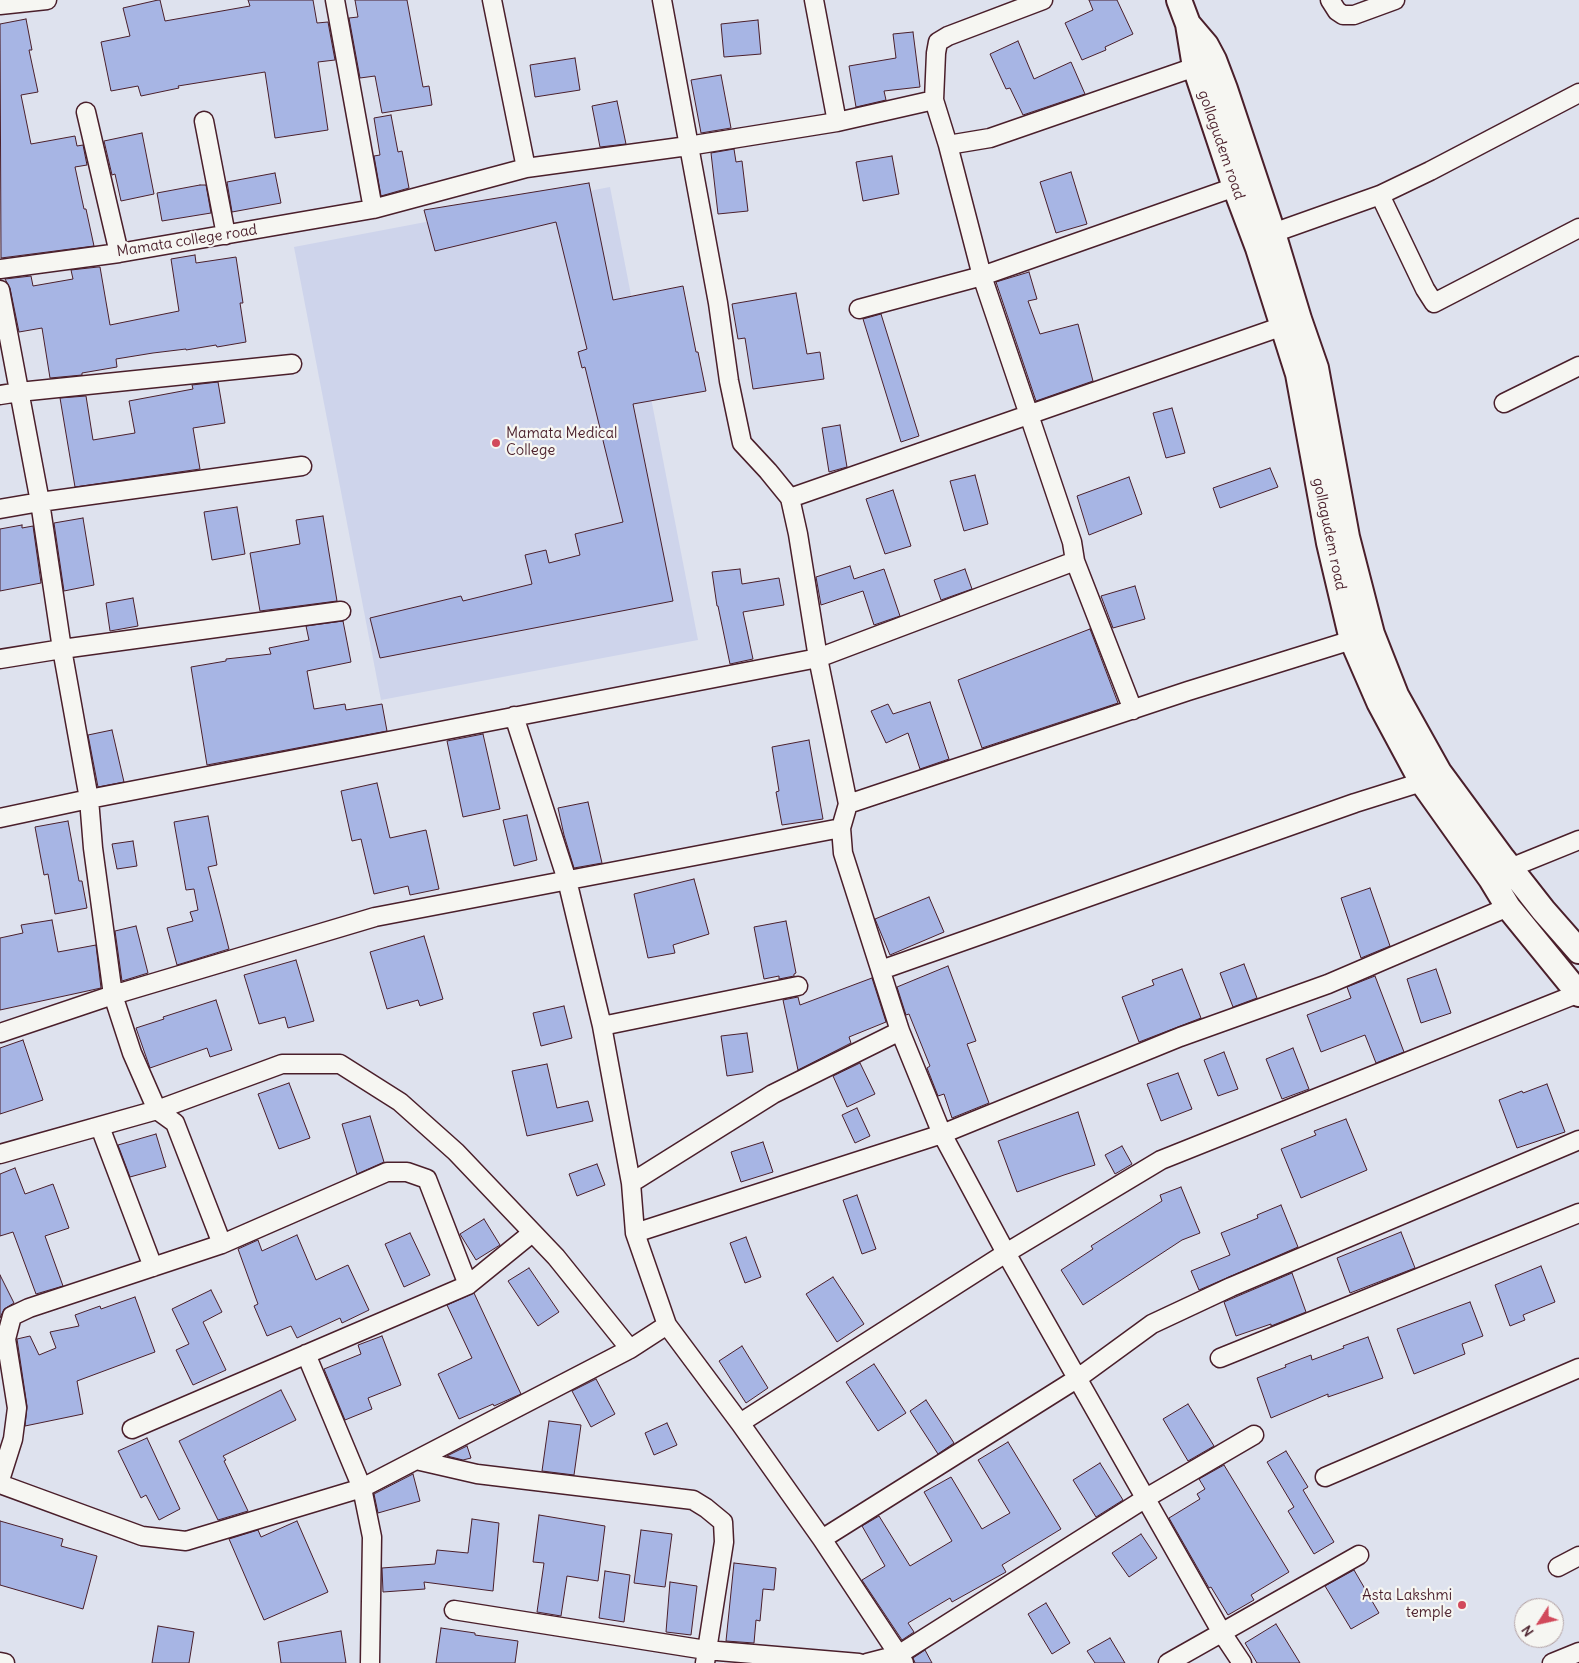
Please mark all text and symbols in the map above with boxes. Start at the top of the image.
street label: gollagudem road [1194,88,1248,202]
street label: Mamata college road [115,221,259,261]
place label: Mamata Medical College [506,425,617,460]
marker: Mamata Medical College [490,437,502,449]
street label: gollagudem road [1308,476,1350,592]
place label: Asta Lakshmi temple [1362,1587,1452,1622]
north arrow [1514,1598,1564,1648]
marker: Asta Lakshmi temple [1456,1599,1468,1611]
text: N [1517,1622,1538,1640]

